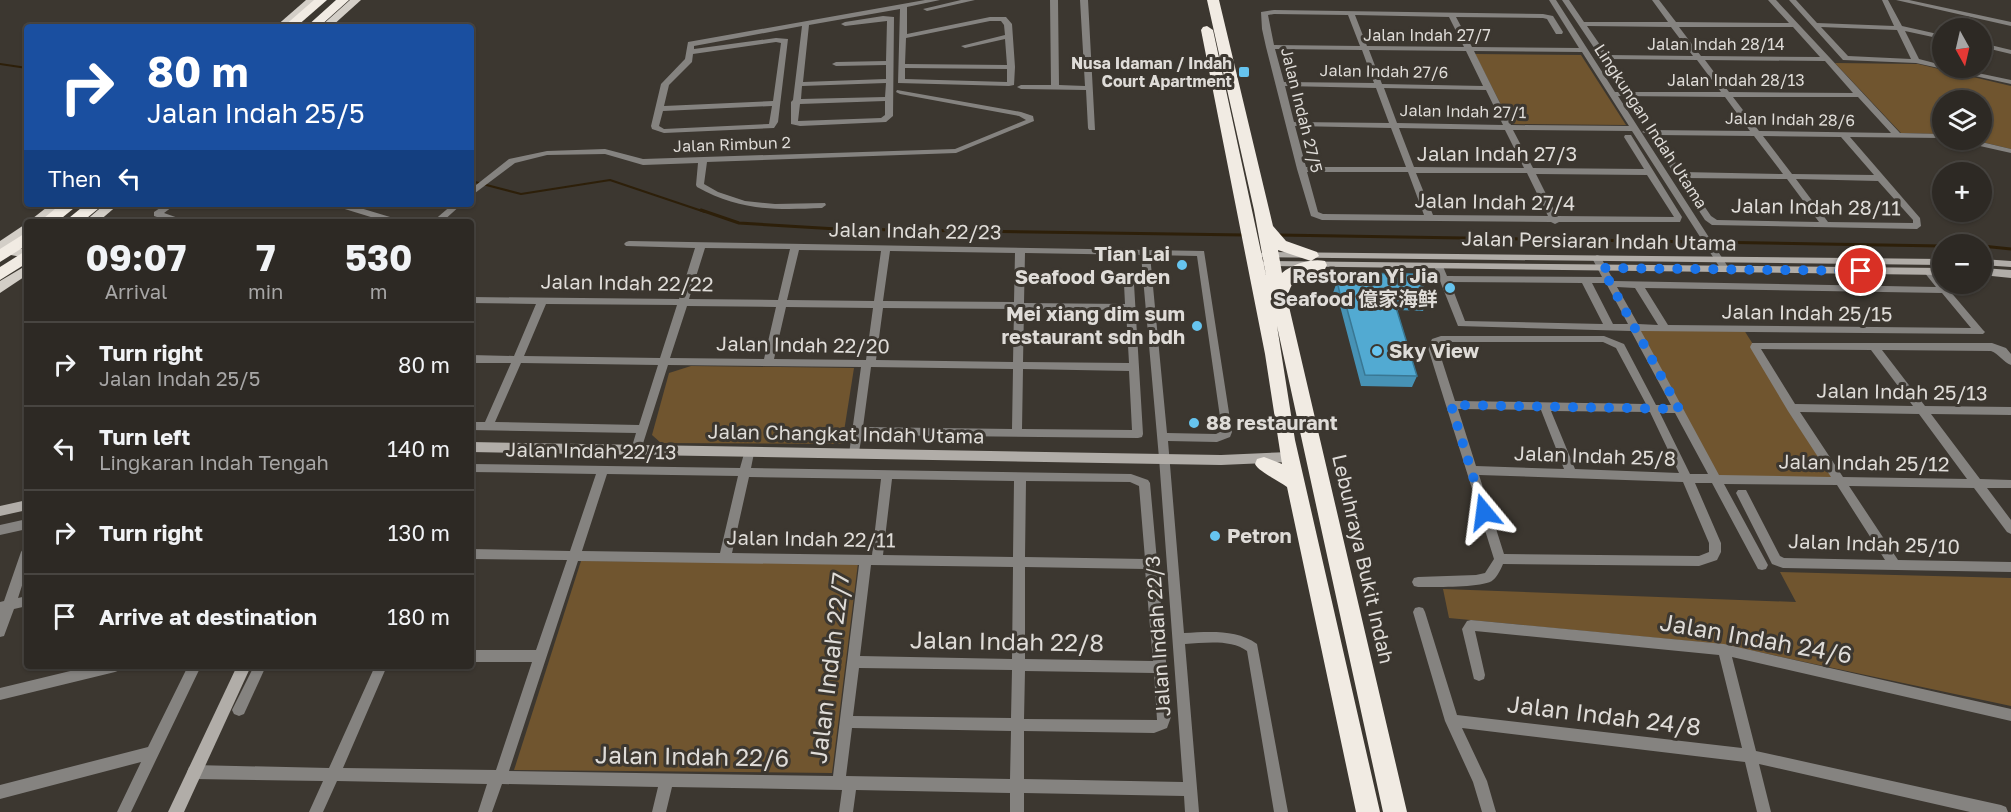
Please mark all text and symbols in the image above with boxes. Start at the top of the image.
north arrow [1932,18,1992,78]
map controls [1932,18,1992,294]
street label: Jalan Indah 27/7 [1363,25,1491,45]
street label: Jalan Indah 28/14 [1647,34,1785,54]
street label: Lingkungan Indah Utama [1590,40,1712,212]
street label: Jalan Indah 27/5 [1277,45,1327,175]
text: 80 m [147,46,248,96]
icon: right [48,48,126,126]
place label: Nusa Idaman / Indah Court Apartment [1071,53,1232,91]
street label: Jalan Indah 27/6 [1320,60,1448,82]
marker: Nusa Idaman / Indah Court Apartment [1237,65,1251,79]
street label: Jalan Indah 28/13 [1667,70,1805,90]
button: layers [1932,90,1992,150]
text: Jalan Indah 25/5 [147,97,365,129]
street label: Jalan Indah 27/1 [1399,100,1527,122]
street label: Jalan Indah 28/6 [1725,108,1855,130]
street label: Jalan Rimbun 2 [673,132,791,156]
street label: Jalan Indah 27/3 [1417,141,1577,165]
icon: left [113,162,146,195]
button: + [1932,162,1992,222]
text: Then [48,165,101,192]
street label: Jalan Indah 27/4 [1414,188,1576,214]
street label: Jalan Indah 28/11 [1731,193,1901,219]
street label: Jalan Indah 22/23 [828,216,1002,244]
street label: Jalan Persiaran Indah Utama [1461,226,1737,254]
button: − [1932,234,1992,294]
text: 09:07 [86,236,186,279]
text: 7 [256,236,276,279]
text: 530 [345,236,412,279]
place label: Tian Lai Seafood Garden [1015,241,1170,288]
pin [1835,245,1886,296]
icon: arrive [1844,254,1877,287]
marker: Tian Lai Seafood Garden [1175,258,1189,272]
place label: Restoran Yi Jia Seafood 億家海鲜 [1273,263,1438,310]
street label: Jalan Indah 22/22 [540,268,714,296]
text: Arrival [105,279,167,303]
text: min [248,279,283,303]
text: m [370,279,388,303]
marker: Restoran Yi Jia Seafood 億家海鲜 [1443,281,1457,295]
street label: Jalan Indah 25/15 [1721,299,1893,325]
place label: Mei xiang dim sum restaurant sdn bdh [1002,301,1185,348]
marker: Mei xiang dim sum restaurant sdn bdh [1190,319,1204,333]
street label: Jalan Indah 22/20 [716,330,890,358]
place label: Sky View [1389,338,1480,362]
text: Turn right [99,339,203,366]
marker: Sky View [1370,344,1384,358]
icon: right [48,348,81,381]
text: 80 m [398,351,450,378]
text: Jalan Indah 25/5 [99,366,260,390]
street label: Jalan Indah 25/13 [1816,378,1988,404]
place label: 88 restaurant [1206,410,1338,434]
marker: 88 restaurant [1187,416,1201,430]
street label: Jalan Changkat Indah Utama [707,419,985,447]
text: Turn left [99,423,190,450]
icon: left [48,432,81,465]
text: 140 m [387,435,450,462]
street label: Jalan Indah 22/13 [505,437,677,463]
street label: Jalan Indah 25/8 [1514,440,1676,470]
street label: Jalan Indah 25/12 [1778,449,1950,475]
text: Lingkaran Indah Tengah [99,450,329,474]
street label: Lebuhraya Bukit Indah [1328,452,1400,666]
position arrow [1452,480,1516,544]
icon: right [48,516,81,549]
text: Turn right [99,519,203,546]
text: 130 m [388,519,450,546]
place label: Petron [1227,523,1292,547]
street label: Jalan Indah 22/11 [726,525,896,551]
street label: Jalan Indah 25/10 [1788,528,1960,558]
marker: Petron [1208,529,1222,543]
street label: Jalan Indah 22/3 [1139,555,1175,717]
street label: Jalan Indah 22/7 [802,571,855,765]
icon: arrive [48,600,81,633]
text: Arrive at destination [99,603,317,630]
text: 180 m [387,603,450,630]
street label: Jalan Indah 24/6 [1658,606,1855,669]
street label: Jalan Indah 22/8 [910,624,1104,657]
street label: Jalan Indah 24/8 [1506,688,1703,741]
street label: Jalan Indah 22/6 [595,739,789,772]

